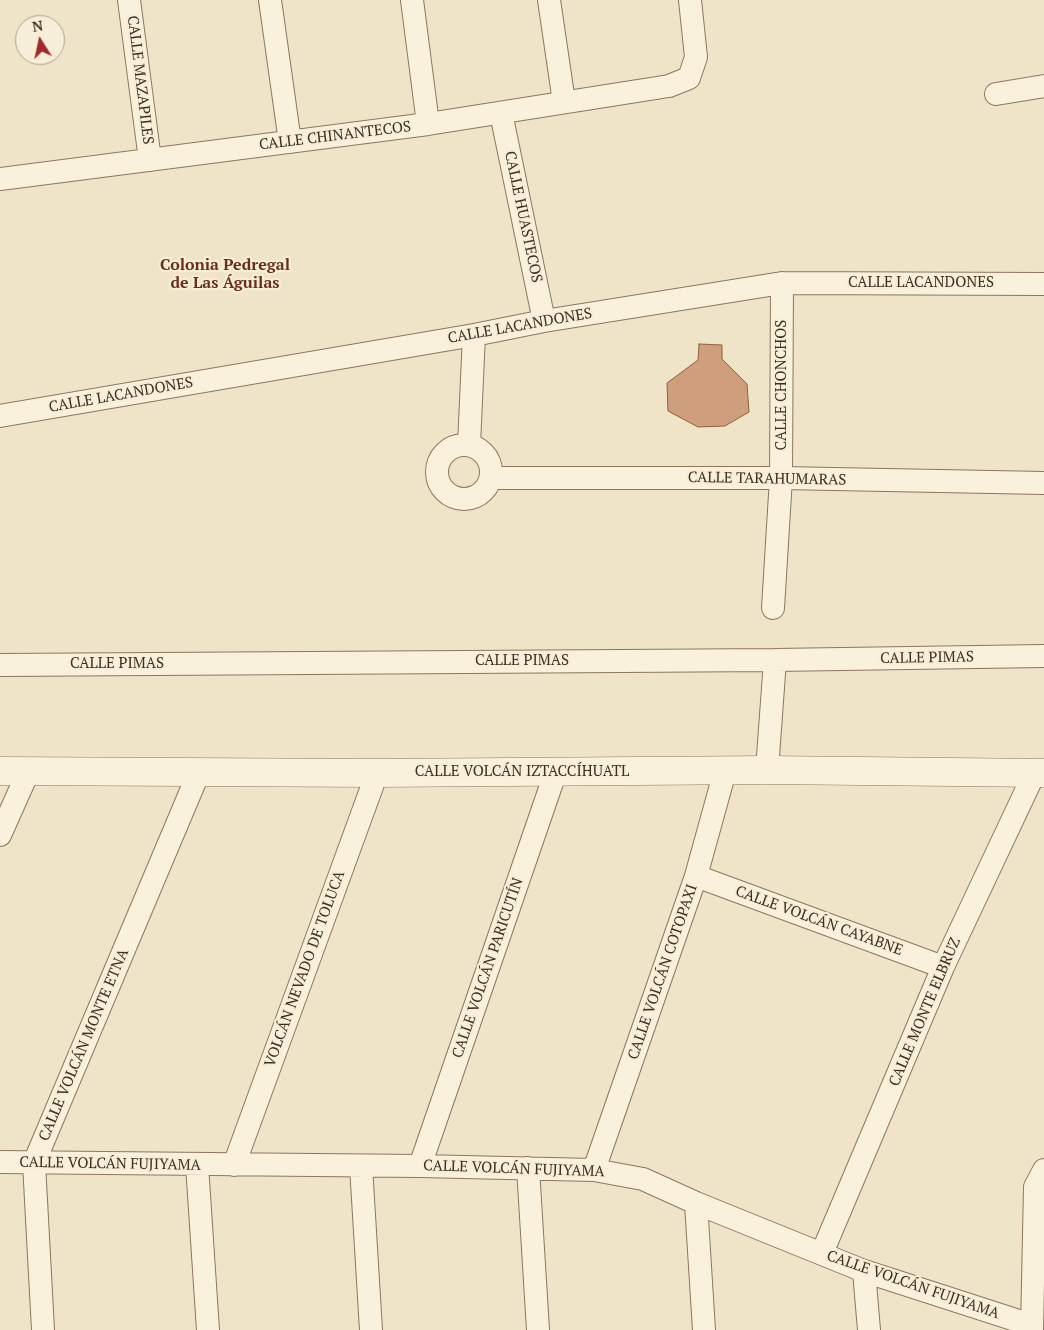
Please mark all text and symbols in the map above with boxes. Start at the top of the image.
north arrow [15,15,65,65]
text: N [31,15,44,36]
street label: CALLE MAZAPILES [123,15,157,145]
street label: CALLE CHINANTECOS [258,118,412,154]
street label: CALLE HUASTECOS [500,150,546,284]
district label: Colonia Pedregal de Las Águilas [160,255,290,293]
street label: CALLE LACANDONES [848,274,994,292]
street label: CALLE LACANDONES [447,304,593,348]
street label: CALLE CHONCHOS [773,320,791,450]
street label: CALLE LACANDONES [48,373,194,417]
street label: CALLE TARAHUMARAS [688,469,846,489]
street label: CALLE PIMAS [880,648,974,668]
street label: CALLE PIMAS [475,652,569,670]
street label: CALLE PIMAS [70,655,164,673]
street label: CALLE VOLCÁN IZTACCÍHUATL [415,763,629,781]
street label: VOLCÁN NEVADO DE TOLUCA [261,868,349,1070]
street label: CALLE VOLCÁN PARICUTÍN [449,876,527,1060]
street label: CALLE VOLCÁN COTOPAXI [624,882,702,1062]
street label: CALLE VOLCÁN CAYABNE [733,882,905,960]
street label: CALLE MONTE ELBRUZ [885,935,965,1089]
street label: CALLE VOLCÁN MONTE ETNA [35,946,133,1144]
street label: CALLE VOLCÁN FUJIYAMA [19,1153,201,1175]
street label: CALLE VOLCÁN FUJIYAMA [423,1157,605,1181]
street label: CALLE VOLCÁN FUJIYAMA [824,1247,1002,1323]

